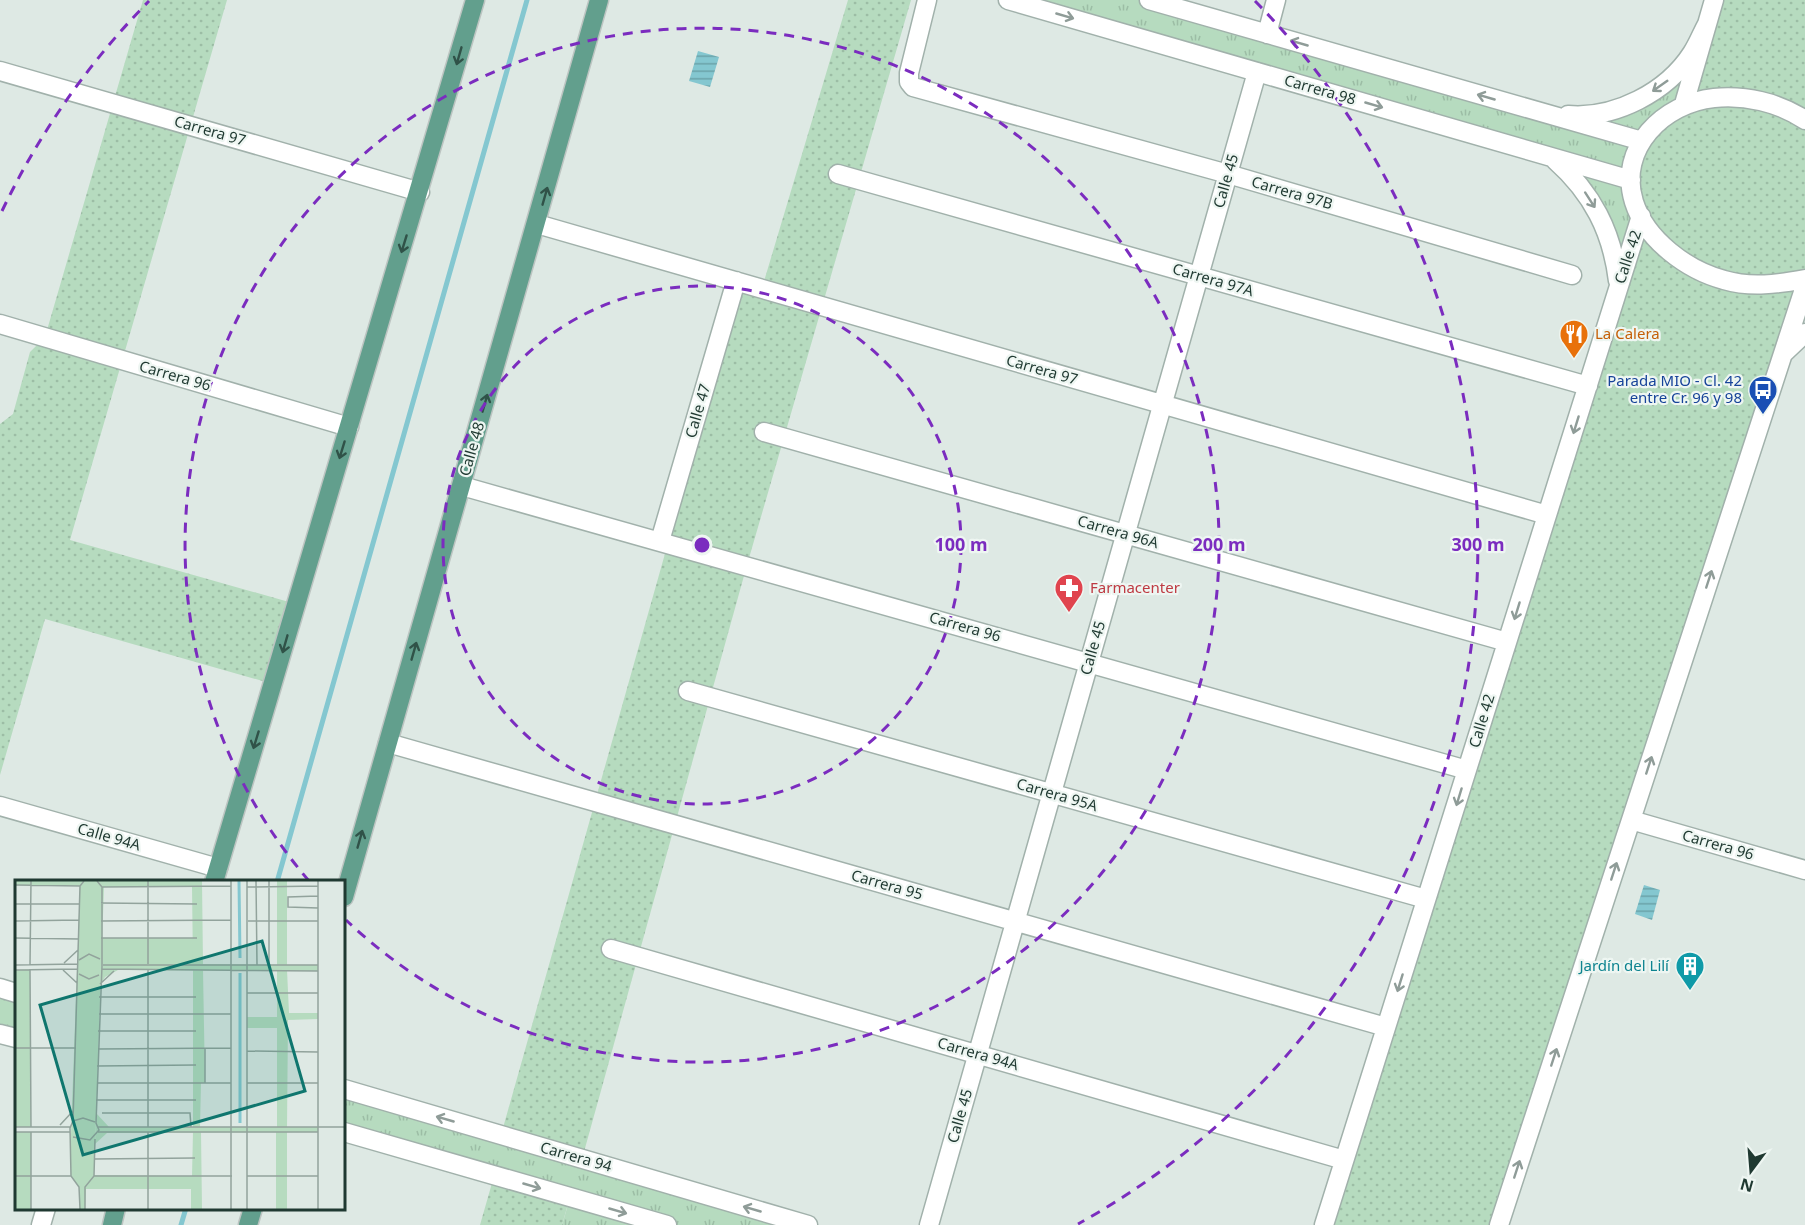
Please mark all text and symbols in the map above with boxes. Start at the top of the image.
one-way arrow [1055,11,1074,22]
one-way arrow [1290,37,1309,48]
one-way arrow [452,46,464,65]
street label: Carrera 98 [1282,69,1359,109]
one-way arrow [1652,80,1668,92]
one-way arrow [1477,91,1496,102]
one-way arrow [1364,100,1383,111]
street label: Carrera 97 [172,110,249,150]
street label: Calle 45 [1208,151,1242,210]
street label: Carrera 97B [1249,171,1335,213]
one-way arrow [540,187,551,206]
one-way arrow [1584,191,1596,207]
street label: Calle 42 [1609,227,1645,286]
one-way arrow [398,234,409,253]
street label: Carrera 97A [1170,258,1257,300]
restaurant icon: La Calera [1558,318,1590,360]
place label: La Calera [1595,323,1660,343]
street label: Carrera 97 [1004,349,1081,389]
street label: Carrera 96 [137,355,214,395]
place label: Parada MIO - Cl. 42 entre Cr. 96 y 98 [1607,370,1742,407]
bus stop icon: Parada MIO - Cl. 42 entre Cr. 96 y 98 [1747,374,1779,416]
street label: Calle 47 [680,381,714,440]
one-way arrow [480,394,491,413]
one-way arrow [1569,415,1580,434]
street label: Calle 48 [454,419,488,478]
one-way arrow [336,441,347,460]
street label: Carrera 96A [1075,510,1162,552]
text: 100 m [934,532,988,556]
text: 200 m [1192,532,1246,556]
text: 300 m [1451,532,1505,556]
centre of rings [692,535,712,555]
one-way arrow [1705,570,1716,589]
pharmacy icon: Farmacenter [1053,572,1085,614]
place label: Farmacenter [1090,577,1180,597]
one-way arrow [1511,601,1522,620]
street label: Carrera 96 [927,606,1004,646]
street label: Calle 45 [1075,618,1109,677]
one-way arrow [278,634,290,653]
one-way arrow [409,642,420,661]
street label: Calle 42 [1463,691,1499,750]
one-way arrow [250,730,261,749]
one-way arrow [1644,756,1655,775]
street label: Carrera 95A [1014,773,1101,815]
one-way arrow [1452,787,1463,806]
street label: Calle 94A [75,818,144,855]
street label: Carrera 96 [1680,824,1757,864]
one-way arrow [355,830,366,849]
one-way arrow [1609,862,1620,881]
street label: Carrera 95 [849,864,926,904]
inset map [15,880,345,1210]
building icon: Jardín del Lilí [1674,950,1706,992]
place label: Jardín del Lilí [1577,955,1670,975]
one-way arrow [1394,973,1405,992]
street label: Carrera 94A [935,1032,1022,1074]
one-way arrow [1549,1048,1560,1067]
street label: Calle 45 [942,1086,976,1145]
one-way arrow [435,1113,454,1124]
street label: Carrera 94 [538,1136,615,1176]
north arrow [1721,1141,1781,1201]
one-way arrow [1512,1160,1523,1179]
text: N [1738,1173,1756,1198]
one-way arrow [522,1181,541,1192]
one-way arrow [743,1203,762,1214]
one-way arrow [609,1206,628,1217]

